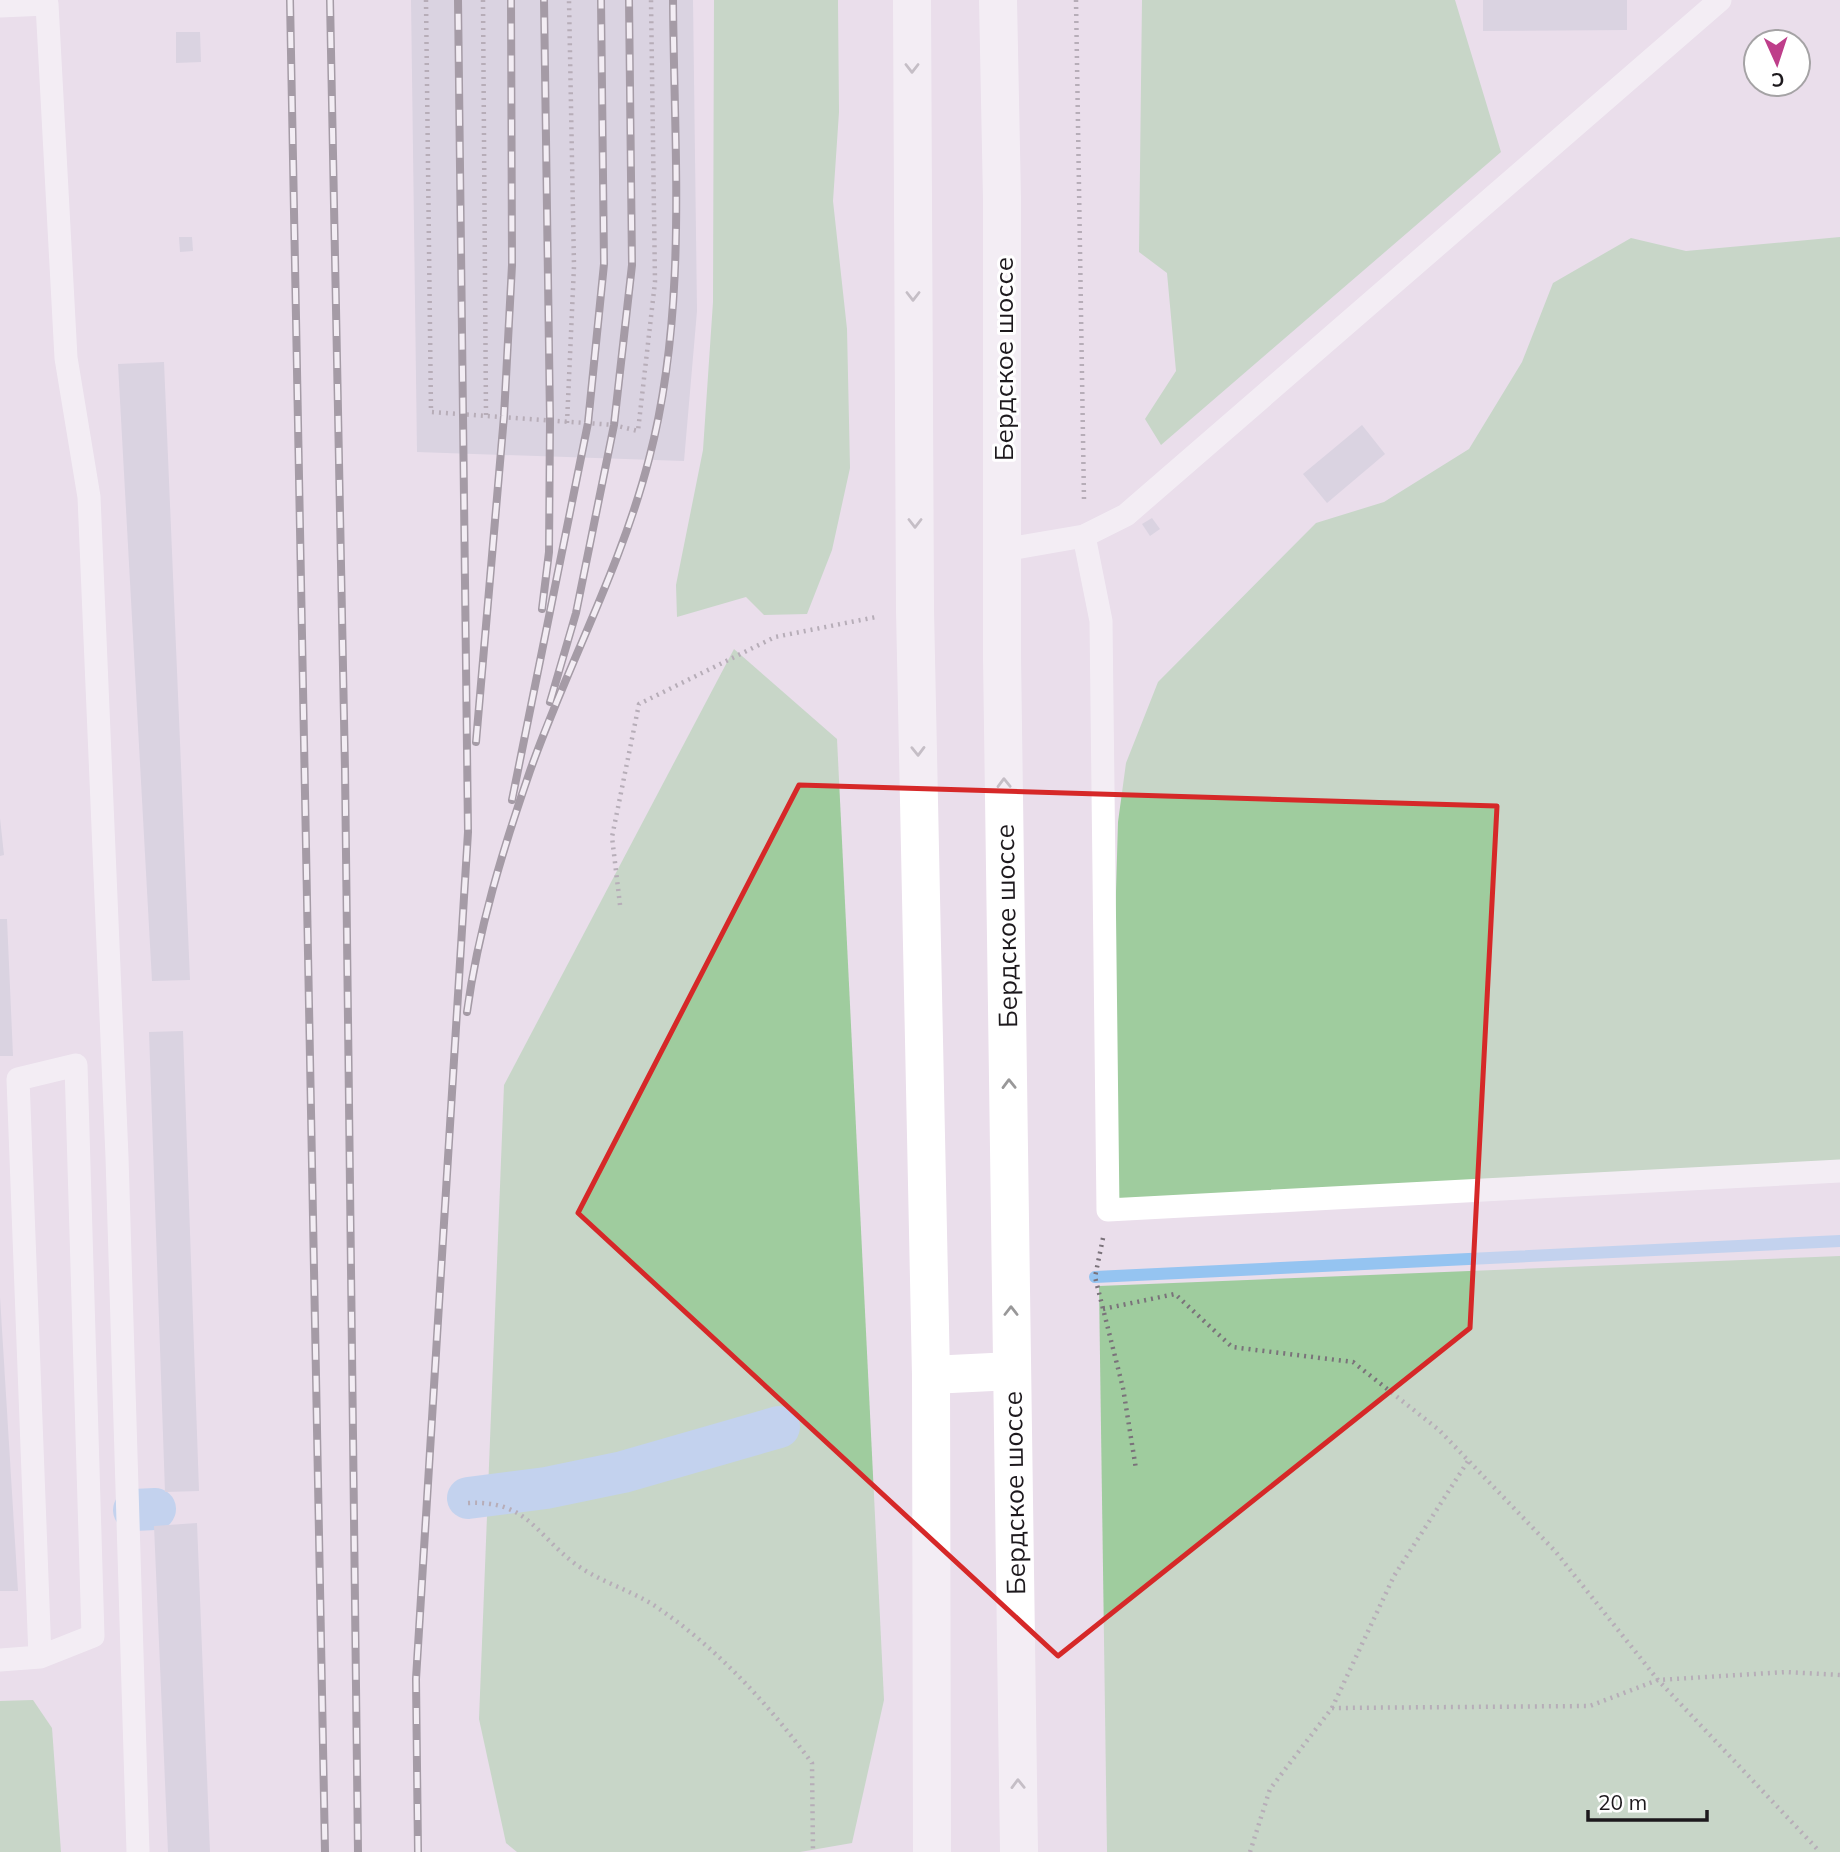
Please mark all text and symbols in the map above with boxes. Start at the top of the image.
north arrow [1742,28,1812,98]
one-way arrow [904,63,920,74]
text: С [1771,68,1785,92]
street label: Бердское шоссе [987,257,1020,461]
one-way arrow [905,291,921,301]
one-way arrow [907,518,923,529]
one-way arrow [910,745,925,756]
one-way arrow [996,777,1011,788]
street label: Бердское шоссе [988,824,1024,1028]
one-way arrow [1001,1078,1016,1089]
one-way arrow [1004,1306,1019,1317]
street label: Бердское шоссе [996,1391,1032,1595]
one-way arrow [1010,1778,1026,1789]
scale bar [1588,1778,1707,1822]
text: 20 m [1598,1789,1647,1815]

